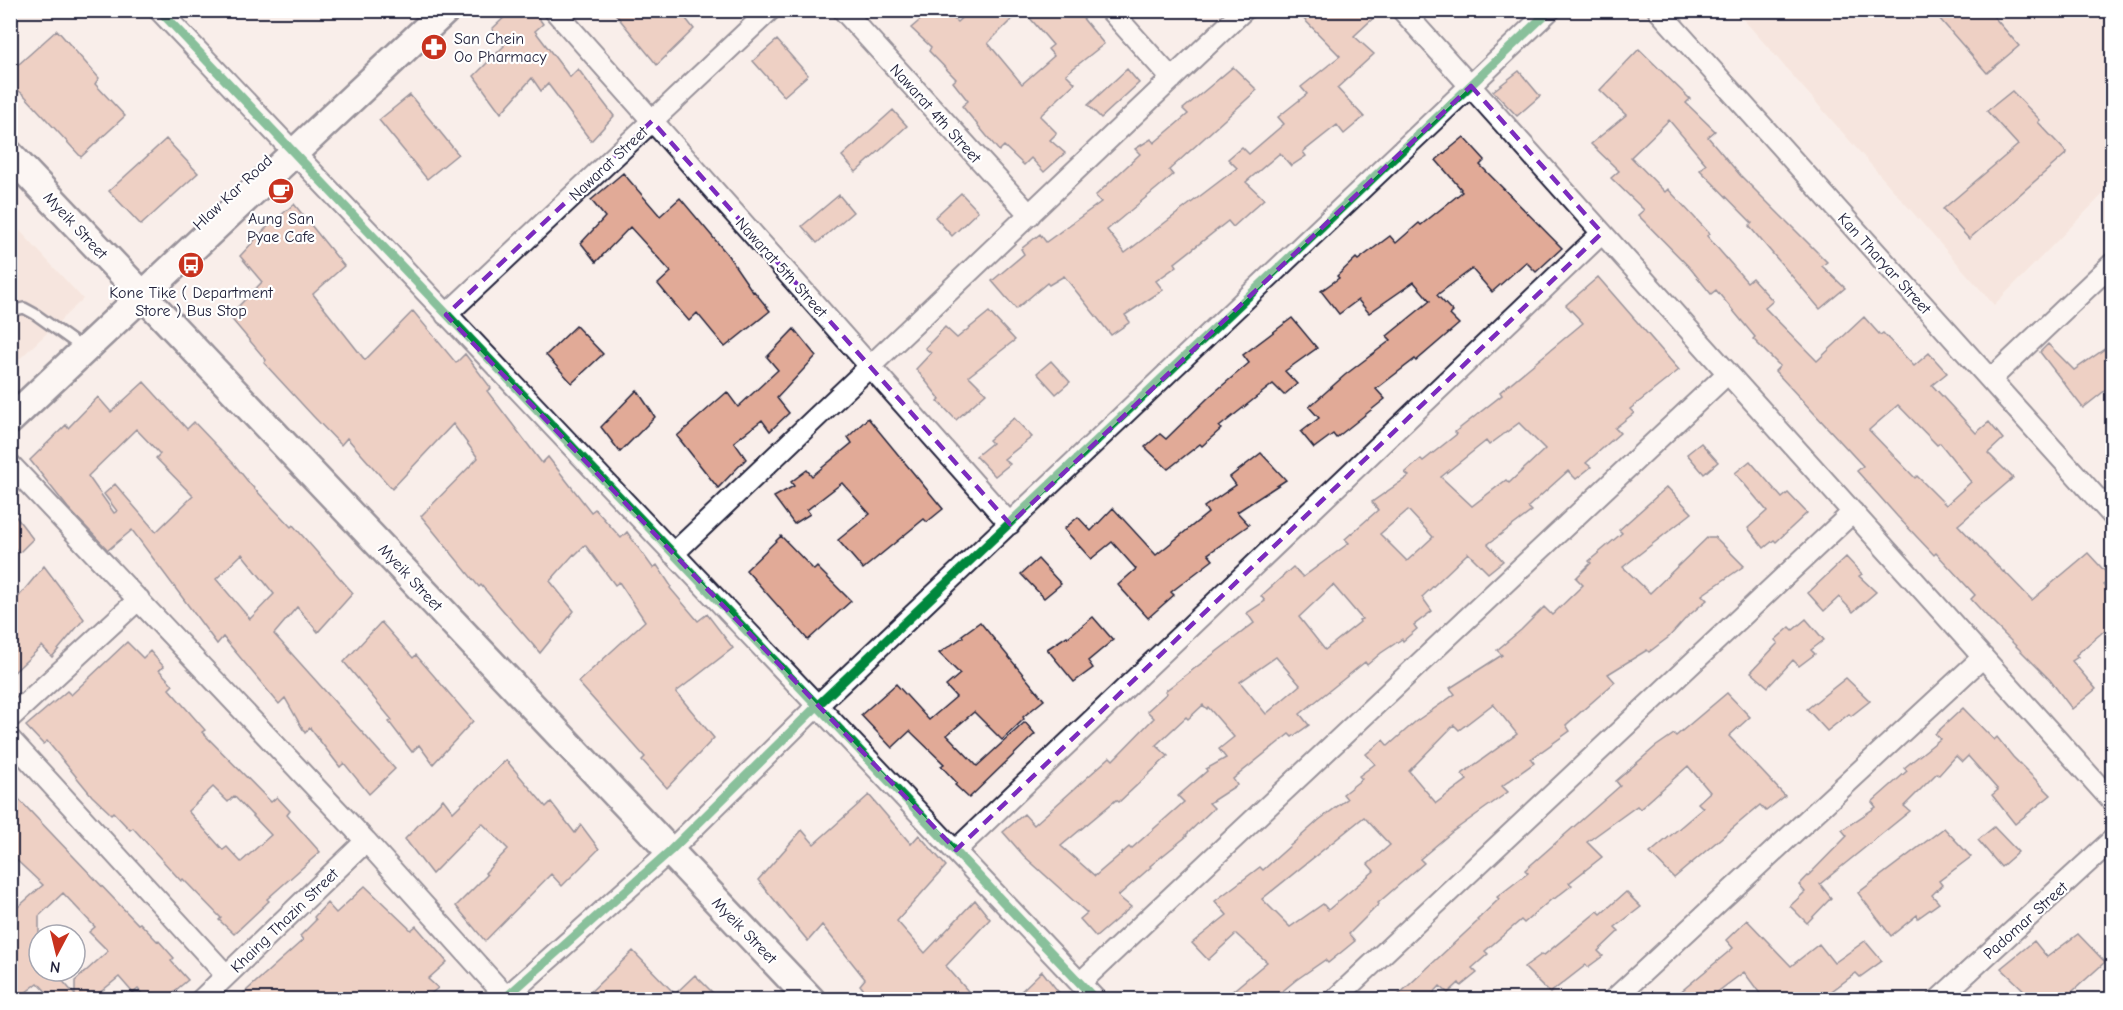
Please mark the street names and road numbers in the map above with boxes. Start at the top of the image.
street label: Nawarat 4th Street [886,61,985,167]
street label: Nawarat Street [566,123,652,205]
street label: Hlaw Kar Road [189,151,276,234]
street label: Myeik Street [40,188,111,263]
street label: Kan Tharyar Street [1834,209,1935,318]
street label: Nawarat 5th Street [732,214,831,321]
street label: Myeik Street [375,540,446,615]
street label: Khaing Thazin Street [227,865,342,977]
street label: Padomar Street [1980,878,2072,963]
street label: Myeik Street [708,894,781,968]

